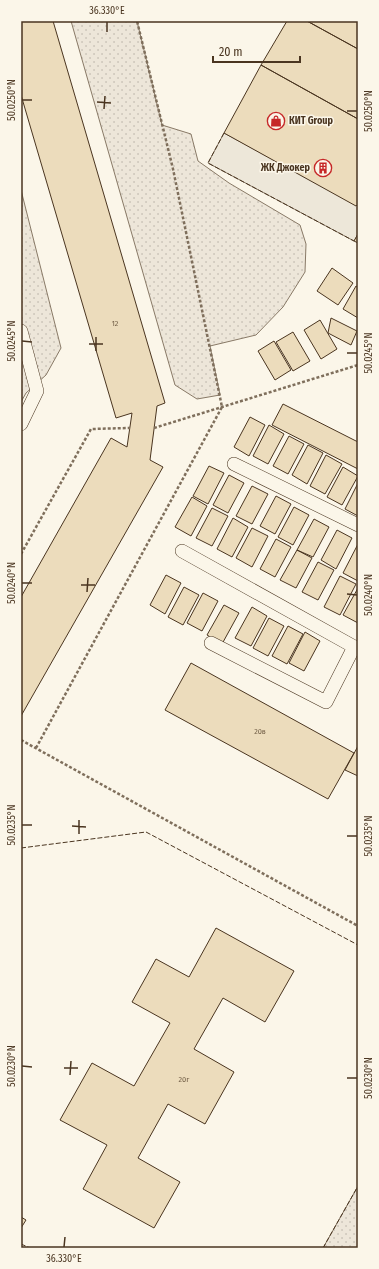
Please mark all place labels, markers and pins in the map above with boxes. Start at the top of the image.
shop icon: КИТ Group [266,111,286,131]
place label: КИТ Group [289,115,334,127]
building icon: ЖК Джокер [313,158,333,178]
place label: ЖК Джокер [260,162,311,174]

